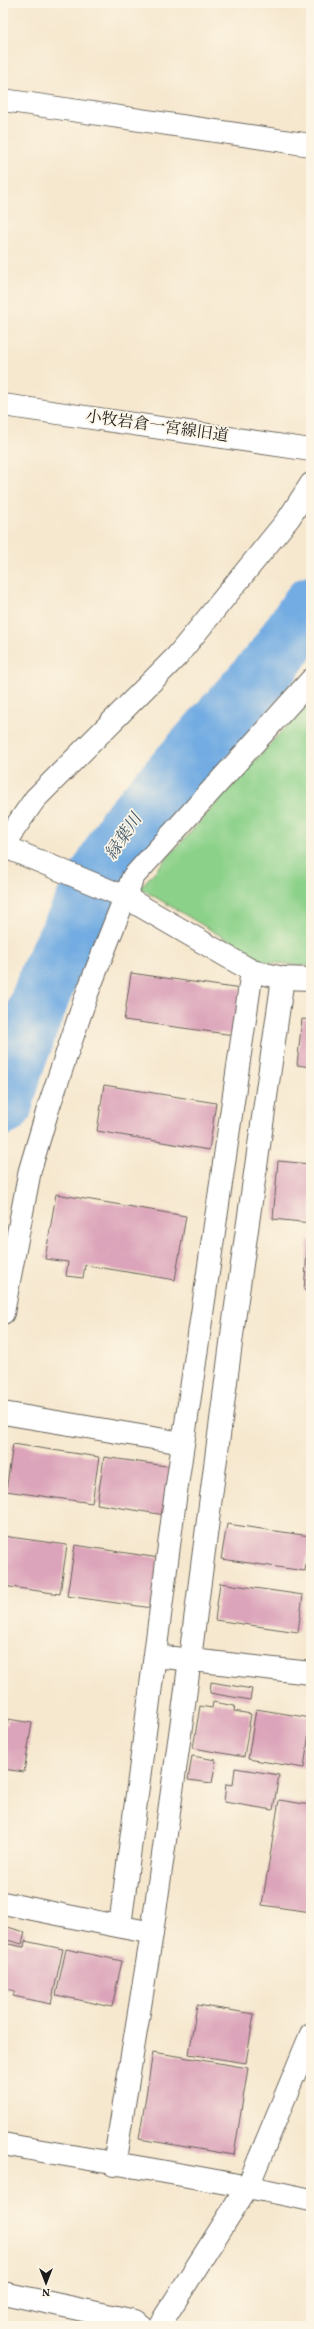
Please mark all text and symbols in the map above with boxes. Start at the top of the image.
street label: 小牧岩倉一宮線旧道 [84,406,230,448]
water label: 縁葉川 [100,808,149,865]
north arrow [26,2263,66,2303]
text: N [42,2284,50,2299]

